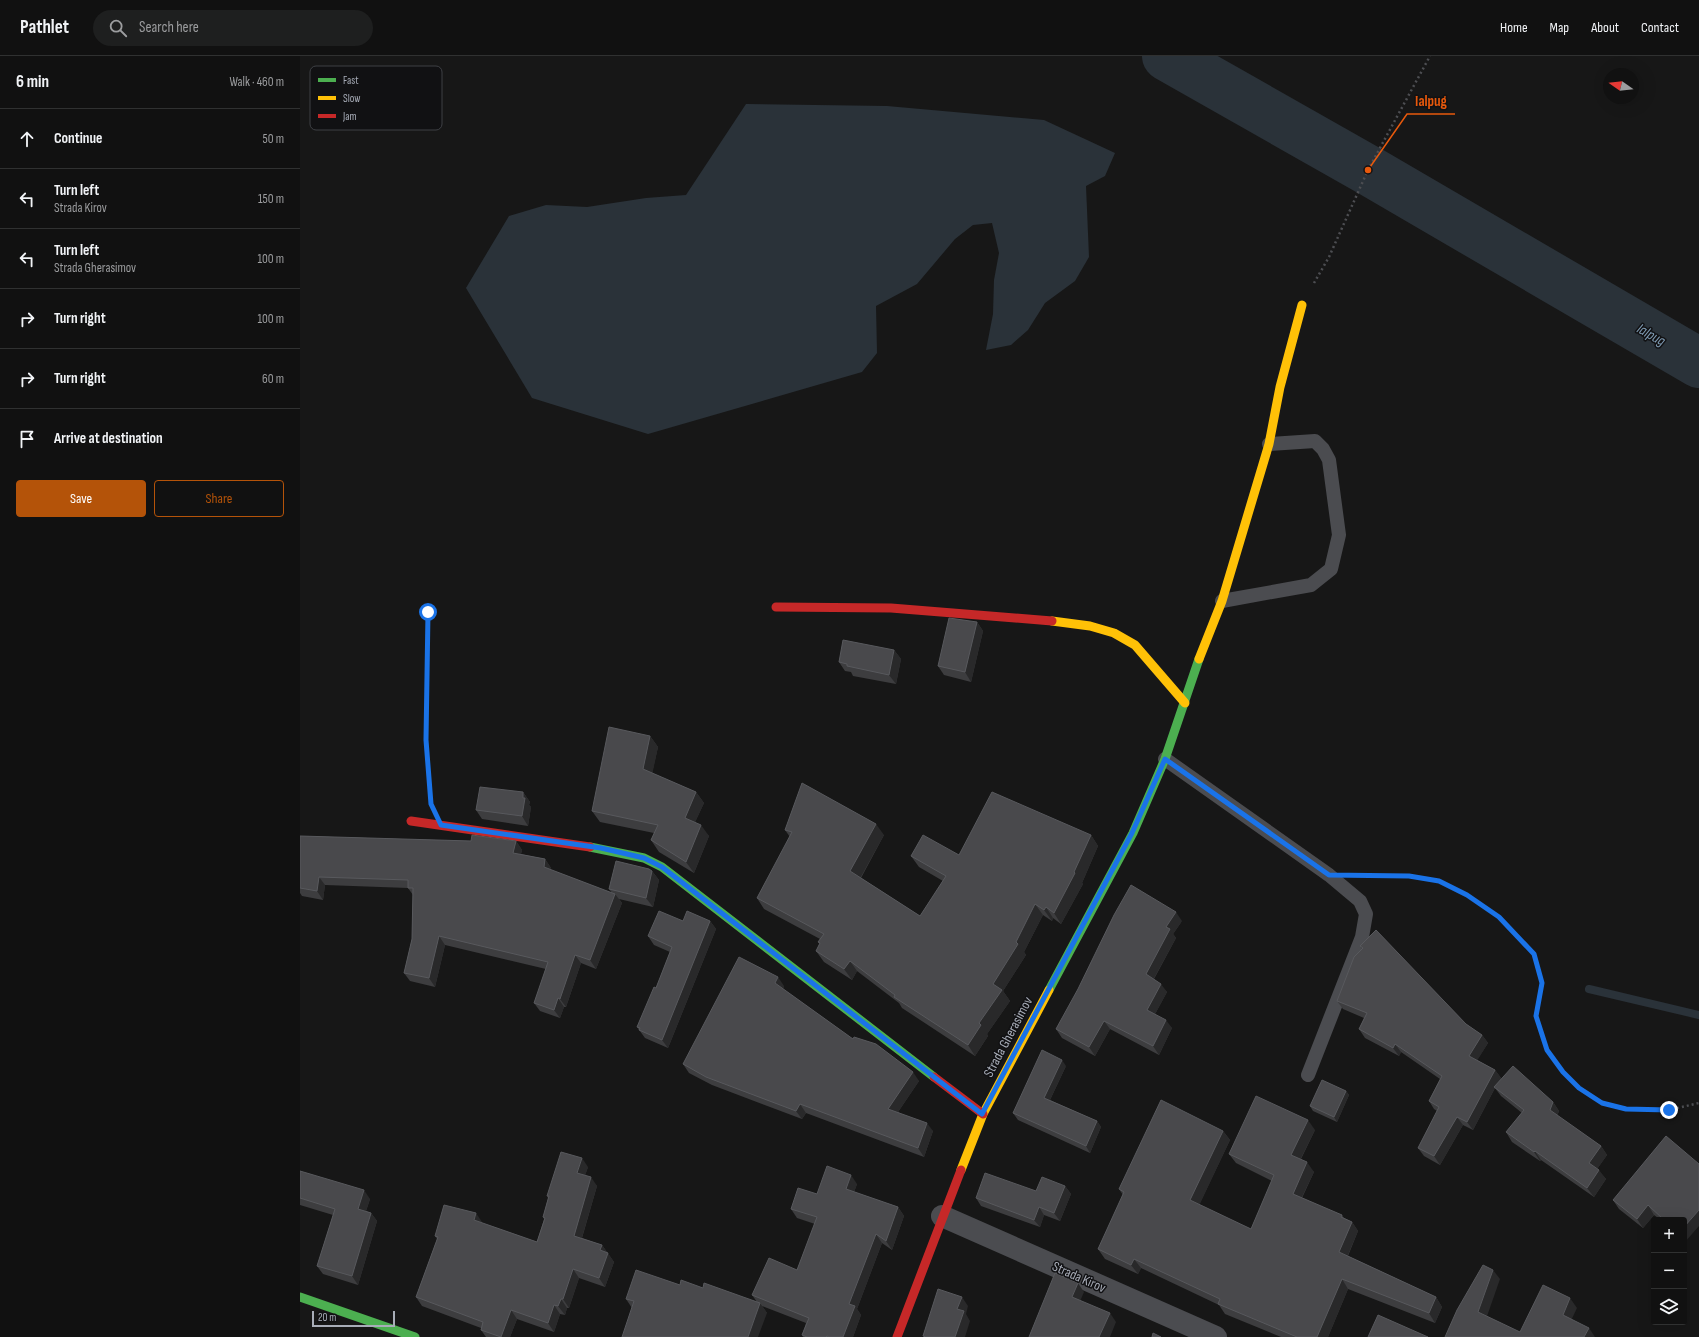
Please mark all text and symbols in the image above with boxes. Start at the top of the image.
search box [93,10,373,46]
text: Pathlet [20,16,69,39]
icon: search [107,17,129,39]
text: Search here [139,18,199,37]
text: Home [1500,19,1528,36]
text: Map [1550,19,1569,36]
text: About [1591,19,1619,36]
text: Contact [1641,19,1679,36]
legend [310,66,442,130]
north arrow [1603,68,1639,104]
text: 6 min [16,72,49,92]
text: Walk · 460 m [229,74,284,90]
text: Fast [343,74,359,87]
callout: Ialpug [1407,87,1455,114]
text: Slow [343,92,360,105]
text: Ialpug [1415,92,1448,111]
text: Jam [342,110,357,123]
icon: ahead [16,128,38,150]
text: Continue [54,129,103,148]
text: 50 m [263,131,284,147]
text: Turn left [54,181,99,200]
icon: left [16,188,38,210]
text: 150 m [258,191,284,207]
text: Strada Kirov [54,200,107,216]
text: Turn left [54,241,99,260]
icon: left [16,248,38,270]
text: 100 m [257,251,284,267]
text: Strada Gherasimov [54,260,136,276]
icon: right [16,308,38,330]
text: Turn right [54,309,106,328]
text: 100 m [257,311,284,327]
water label: Ialpug [1633,319,1669,351]
icon: right [16,368,38,390]
text: Turn right [54,369,106,388]
text: 60 m [262,371,284,387]
icon: arrive [16,428,38,450]
text: Arrive at destination [54,429,163,448]
button: Save [16,480,146,517]
button: Share [154,480,284,517]
route start [419,603,437,621]
street label: Strada Gherasimov [980,993,1037,1080]
route end [1660,1101,1678,1119]
map controls [1651,1217,1687,1325]
button: + [1651,1217,1687,1253]
button: − [1651,1253,1687,1289]
street label: Strada Kirov [1050,1258,1109,1297]
button: layers [1651,1289,1687,1325]
scale bar [312,1309,395,1328]
text: 20 m [318,1311,336,1324]

